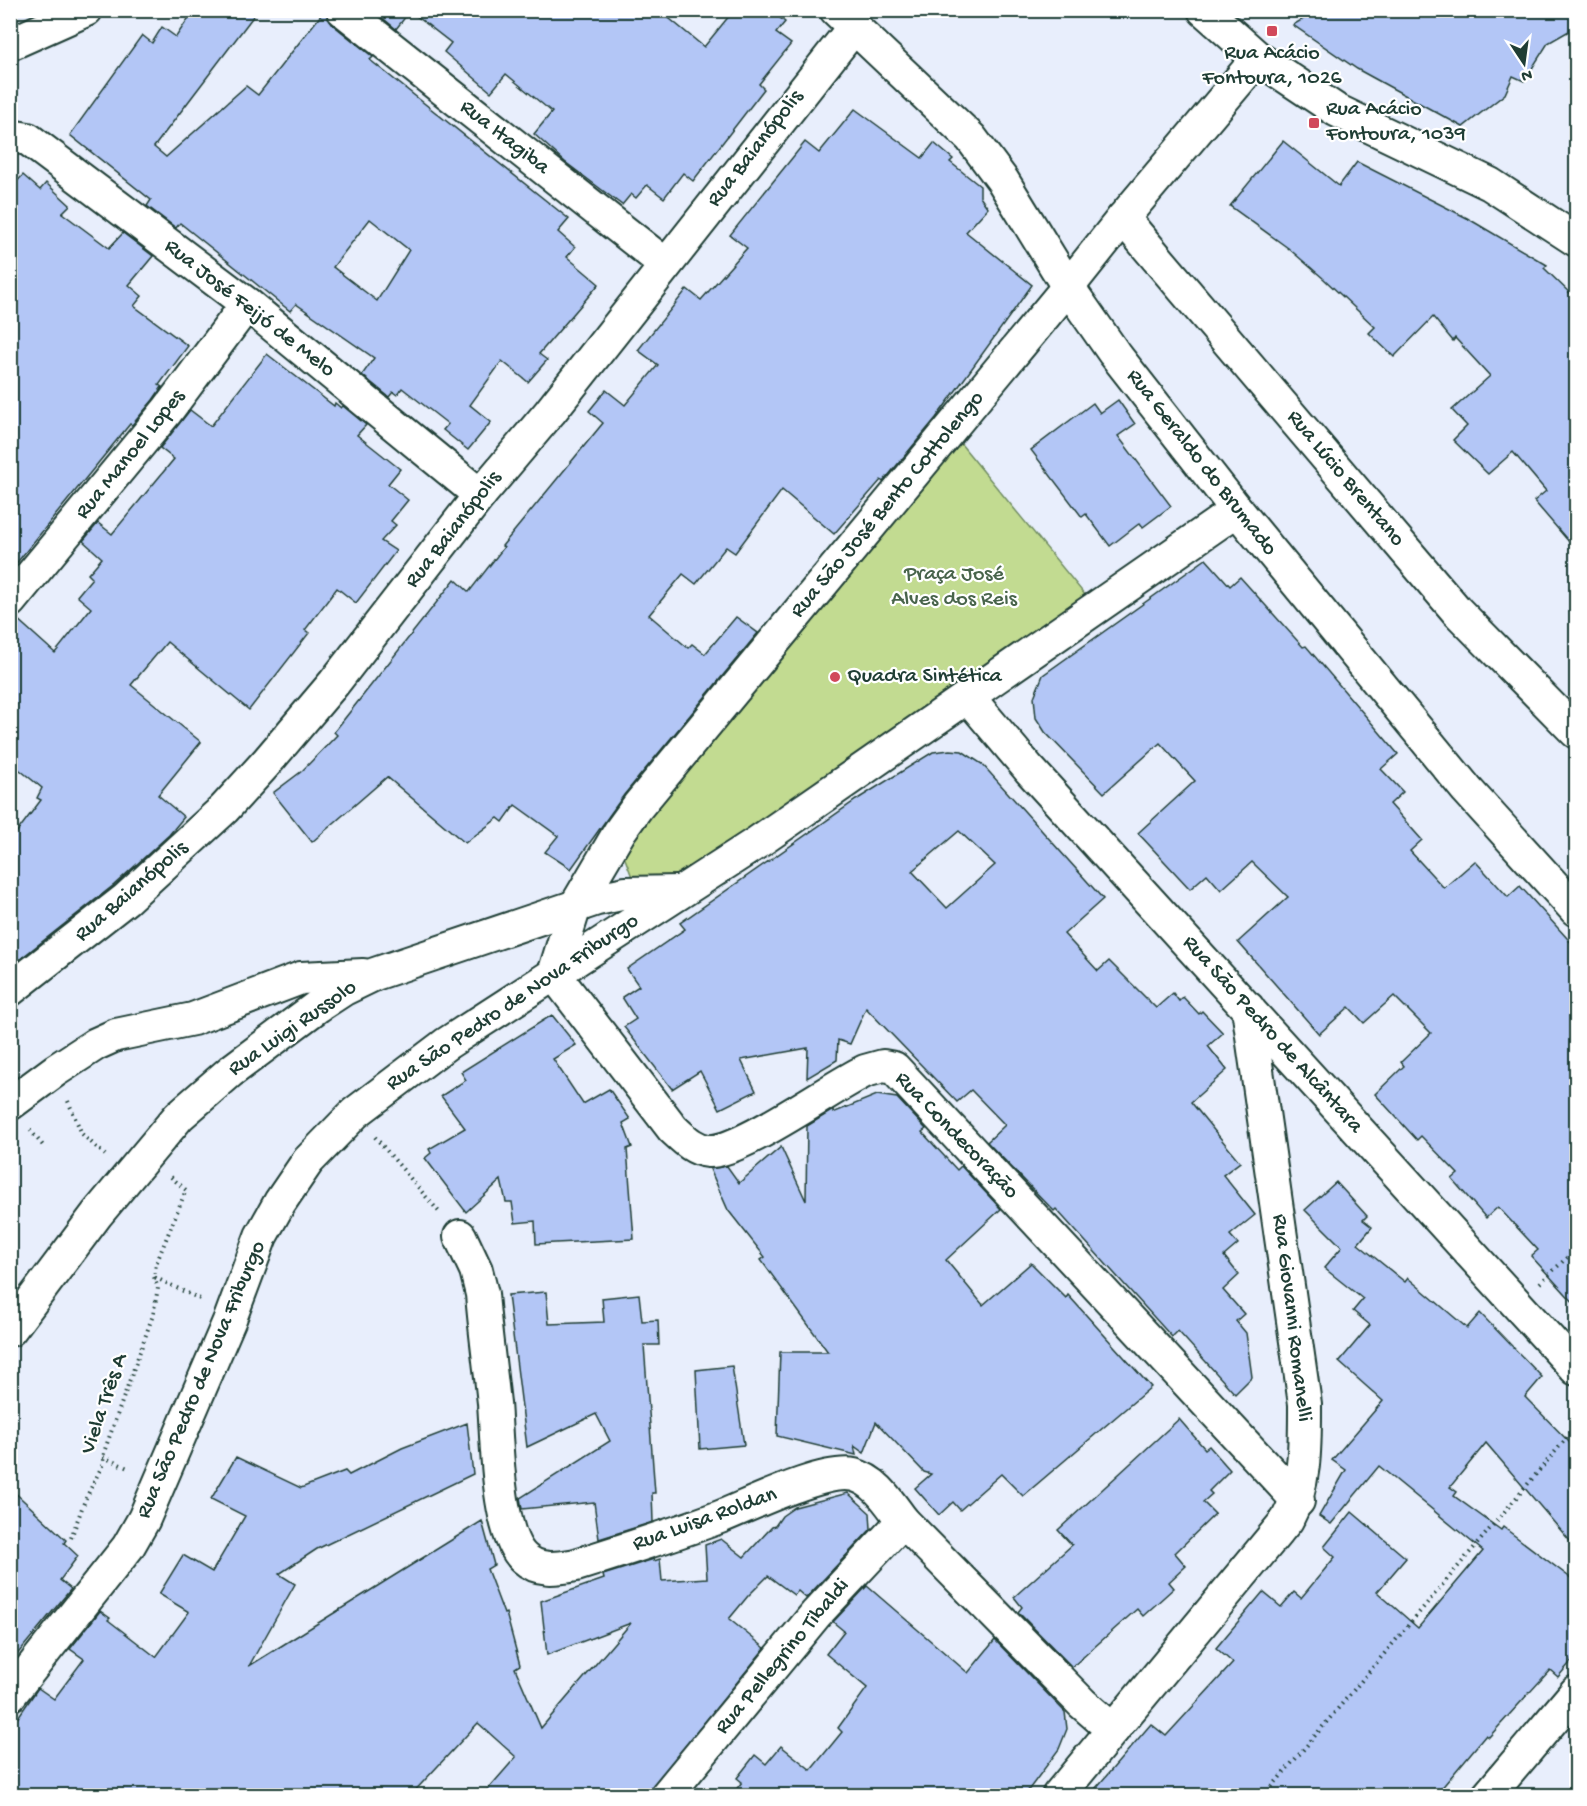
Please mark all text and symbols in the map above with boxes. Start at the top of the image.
marker: Rua Acácio Fontoura, 1026 [1265,24,1279,38]
north arrow [1494,33,1554,93]
place label: Rua Acácio Fontoura, 1026 [1201,41,1342,92]
text: N [1519,64,1534,85]
street label: Rua Baianópolis [702,85,810,213]
street label: Rua Itagiba [454,95,555,182]
place label: Rua Acácio Fontoura, 1039 [1325,97,1466,148]
marker: Rua Acácio Fontoura, 1039 [1307,116,1321,130]
street label: Rua José Feijó de Melo [158,234,340,384]
street label: Rua Geraldo do Brumado [1120,364,1282,562]
street label: Rua Manoel Lopes [71,384,192,525]
street label: Rua São José Bento Cottolengo [785,386,991,624]
street label: Rua Lúcio Brentano [1280,405,1410,553]
street label: Rua Baianópolis [400,466,508,594]
park label: Praça José Alves dos Reis [891,562,1018,613]
place label: Quadra Sintética [847,664,1002,690]
marker: Quadra Sintética [828,670,842,684]
street label: Rua Baianópolis [70,835,195,948]
street label: Rua São Pedro de Nova Friburgo [382,909,644,1097]
street label: Rua São Pedro de Alcântara [1176,931,1368,1140]
street label: Rua Luigi Russolo [224,975,362,1083]
street label: Rua Condecoração [889,1067,1023,1205]
street label: Rua Giovanni Romanelli [1265,1213,1317,1423]
street label: Rua São Pedro de Nova Friburgo [132,1237,272,1523]
street label: Viela Três A [75,1349,135,1459]
street label: Rua Luisa Roldan [629,1482,781,1558]
street label: Rua Pellegrino Tibaldi [710,1574,856,1740]

